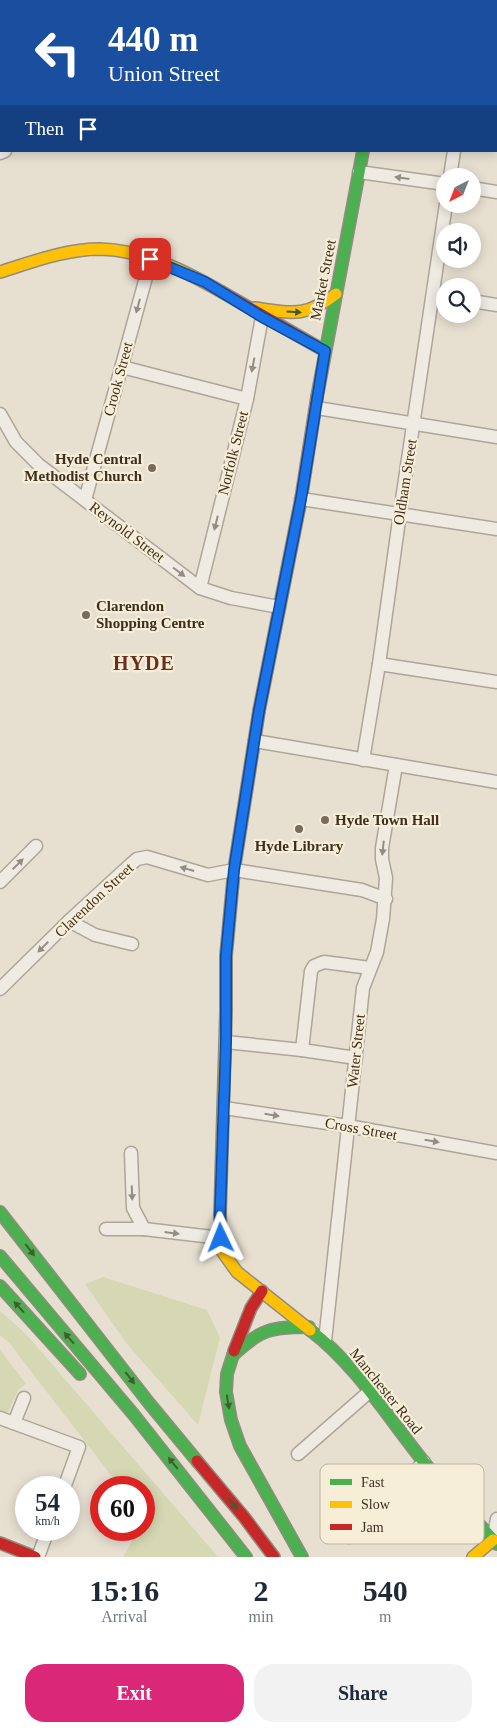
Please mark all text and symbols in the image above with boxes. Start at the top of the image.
icon: left [25,20,90,85]
text: 440 m [108,20,198,59]
text: Union Street [108,61,220,86]
icon: arrive [74,115,102,143]
text: Then [25,118,64,139]
north arrow [436,168,481,212]
map controls [436,168,481,323]
one-way arrow [393,174,409,182]
button: sound [436,223,481,268]
street label: Market Street [307,237,339,322]
pin [129,238,171,280]
icon: arrive [136,245,164,273]
button: search [436,278,481,323]
one-way arrow [134,298,142,313]
one-way arrow [286,309,302,317]
street label: Crook Street [100,339,136,418]
one-way arrow [249,357,257,373]
street label: Norfolk Street [215,408,251,497]
street label: Oldham Street [390,437,420,526]
place label: Hyde Central Methodist Church [24,451,143,484]
marker: Hyde Central Methodist Church [146,462,158,474]
street label: Reynold Street [86,499,168,566]
one-way arrow [212,515,220,530]
one-way arrow [172,567,186,577]
place label: Clarendon Shopping Centre [96,598,205,631]
marker: Clarendon Shopping Centre [80,609,92,621]
district label: HYDE [113,652,175,674]
place label: Hyde Town Hall [335,812,439,828]
marker: Hyde Town Hall [319,814,331,826]
marker: Hyde Library [293,823,305,835]
place label: Hyde Library [255,838,344,854]
one-way arrow [379,841,387,857]
one-way arrow [12,858,24,870]
street label: Clarendon Street [52,859,137,940]
one-way arrow [179,864,194,872]
one-way arrow [37,941,49,953]
street label: Water Street [344,1012,368,1089]
one-way arrow [264,1111,280,1119]
street label: Cross Street [324,1115,399,1143]
one-way arrow [425,1138,441,1146]
one-way arrow [129,1185,137,1201]
position arrow [194,1211,246,1263]
one-way arrow [165,1229,181,1237]
one-way arrow [24,1243,35,1256]
one-way arrow [13,1301,25,1313]
one-way arrow [63,1333,75,1345]
street label: Manchester Road [347,1345,426,1437]
one-way arrow [124,1371,135,1384]
one-way arrow [224,1395,232,1411]
one-way arrow [167,1457,178,1470]
legend [320,1464,484,1544]
text: Fast [361,1475,384,1490]
speed limit sign: 60 [90,1476,155,1541]
text: 54 [35,1489,60,1516]
text: Slow [361,1497,391,1512]
one-way arrow [227,1498,238,1510]
text: km/h [35,1514,60,1528]
text: Jam [361,1520,384,1535]
text: 15:16 [89,1574,159,1607]
text: 2 [253,1574,268,1607]
text: 540 [363,1574,408,1607]
text: Arrival [101,1608,147,1625]
text: min [249,1608,273,1625]
text: m [379,1608,391,1625]
button: Exit [25,1664,244,1722]
button: Share [254,1664,472,1722]

